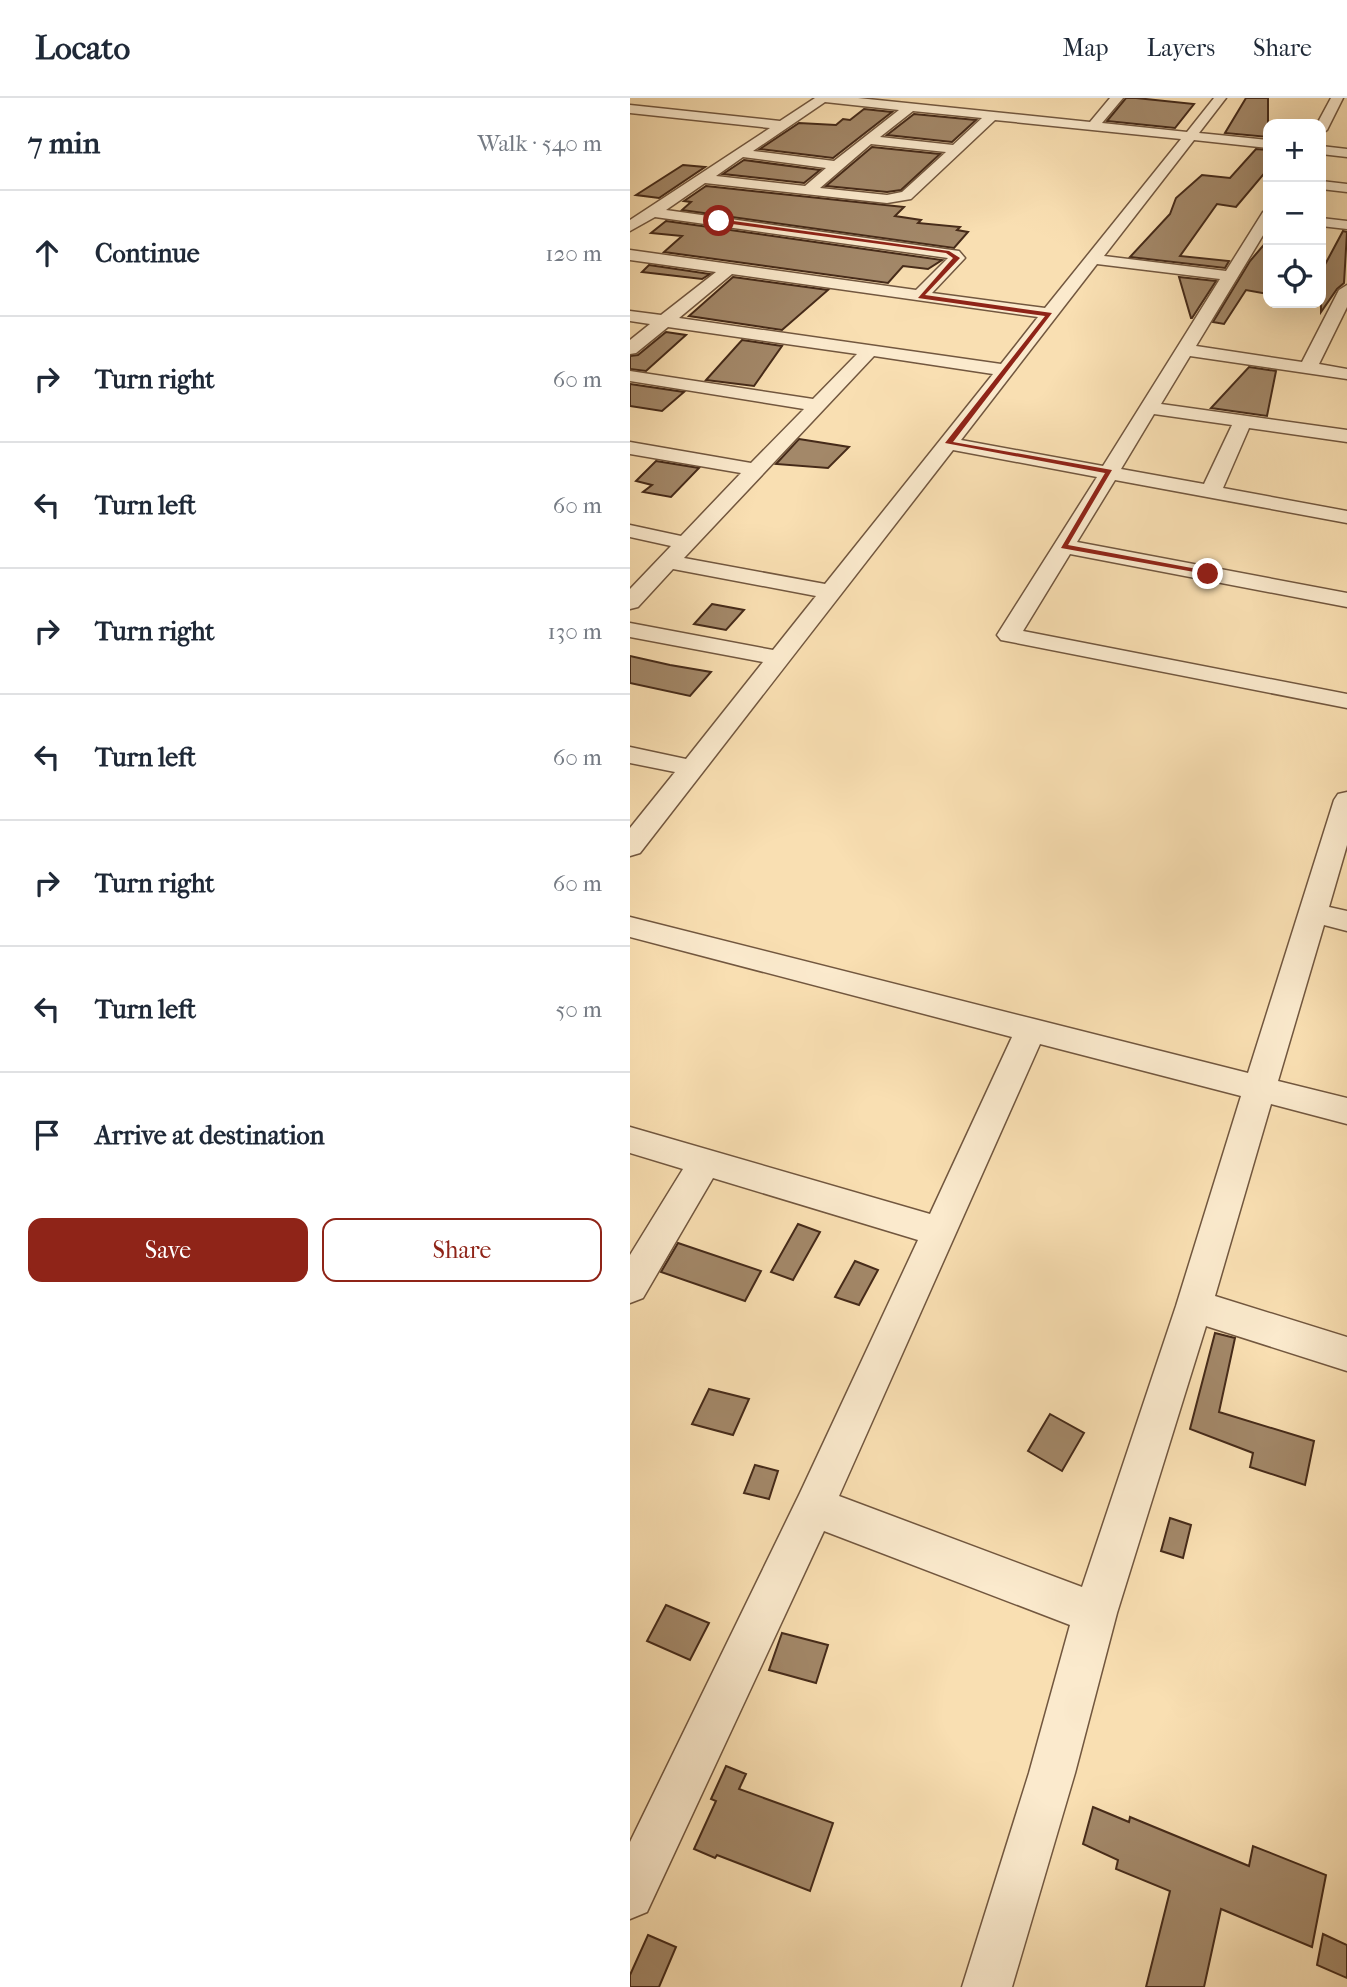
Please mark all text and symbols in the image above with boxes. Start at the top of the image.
text: Locato [35,29,130,68]
text: Map [1063,34,1109,62]
text: Layers [1147,34,1215,62]
text: Share [1253,34,1312,62]
map controls [1263,119,1326,308]
button: + [1263,119,1326,182]
text: 7 min [28,126,100,161]
text: Walk · 540 m [477,130,602,157]
button: − [1263,182,1326,245]
route start [703,205,734,236]
icon: ahead [28,234,66,272]
text: Continue [95,238,200,269]
text: 120 m [545,240,602,267]
button: locate [1263,245,1326,308]
icon: right [28,360,66,398]
text: Turn right [95,364,215,395]
text: 60 m [553,366,602,393]
icon: left [28,486,66,524]
text: Turn left [95,490,196,521]
text: 60 m [553,492,602,519]
route end [1192,558,1223,589]
icon: right [28,612,66,650]
text: Turn right [95,616,215,647]
text: 130 m [548,618,602,645]
icon: left [28,738,66,776]
text: Turn left [95,742,196,773]
text: 60 m [553,744,602,771]
icon: right [28,864,66,902]
text: Turn right [95,868,215,899]
text: 60 m [553,870,602,897]
icon: left [28,990,66,1028]
text: Turn left [95,994,196,1025]
text: 50 m [555,996,602,1023]
icon: arrive [28,1116,66,1154]
text: Arrive at destination [95,1120,325,1151]
button: Save [28,1218,308,1282]
button: Share [322,1218,602,1282]

